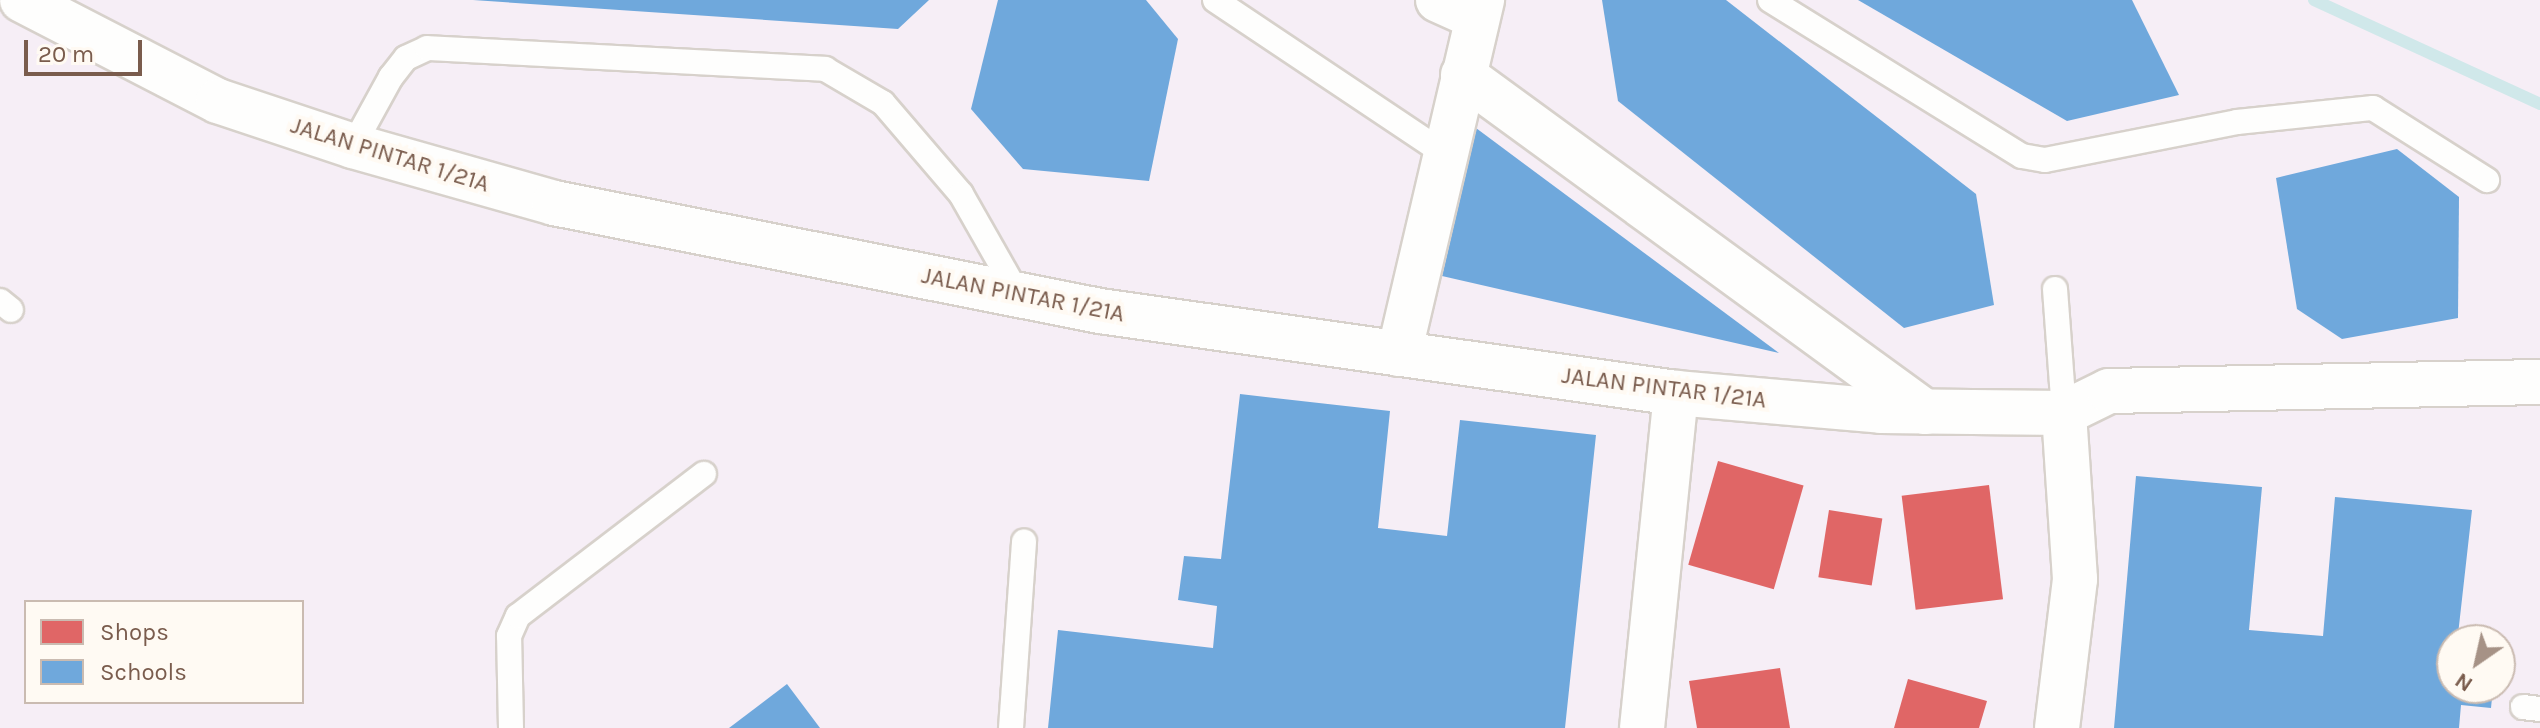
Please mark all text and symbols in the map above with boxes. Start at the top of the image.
scale bar [28,24,146,74]
text: 20 m [38,40,94,68]
street label: JALAN PINTAR 1/21A [287,111,493,199]
street label: JALAN PINTAR 1/21A [919,261,1127,329]
street label: JALAN PINTAR 1/21A [1560,361,1768,415]
legend [24,600,304,704]
text: Shops [100,618,169,646]
north arrow [2436,624,2516,704]
text: Schools [100,658,187,686]
text: N [2450,667,2478,697]

